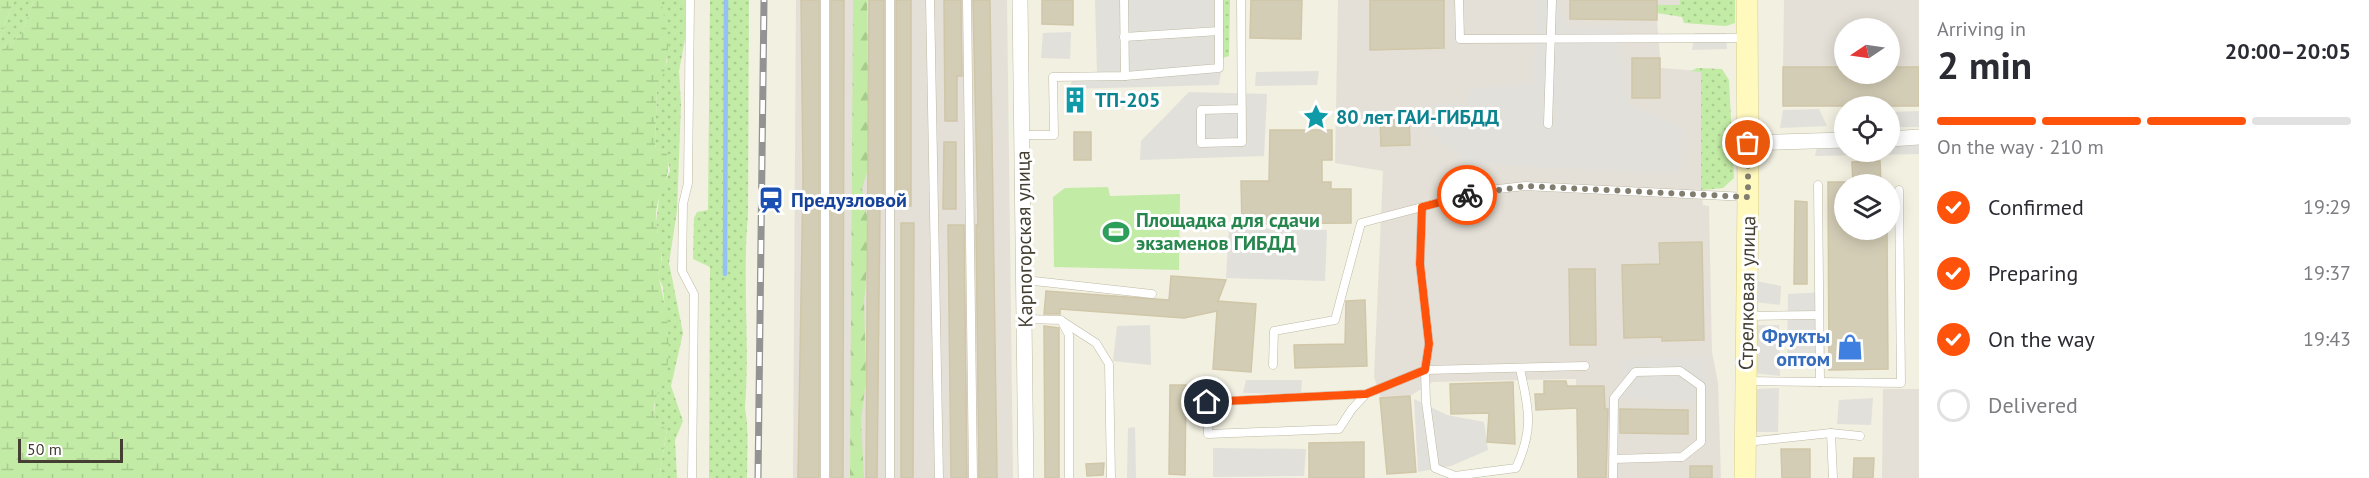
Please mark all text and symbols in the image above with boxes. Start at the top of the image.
text: Arriving in [1937,16,2026,42]
north arrow [1834,18,1900,84]
map controls [1834,18,1900,240]
text: 20:00–20:05 [2225,37,2351,65]
text: 2 min [1937,39,2032,90]
building icon: ТП-205 [1060,85,1090,115]
place label: ТП-205 [1095,87,1160,113]
button: locate [1834,96,1900,162]
place icon: 80 лет ГАИ-ГИБДД [1301,102,1331,132]
place label: 80 лет ГАИ-ГИБДД [1336,104,1499,130]
pin [1722,117,1773,168]
icon: bag [1731,126,1764,159]
text: On the way · 210 m [1937,134,2104,160]
street label: Карпогорская улица [1009,150,1039,328]
courier [1437,165,1497,225]
button: layers [1834,174,1900,240]
icon: bike [1451,179,1484,212]
station icon: Предузловой [756,185,786,215]
place label: Предузловой [791,187,907,213]
icon: check [1937,191,1970,224]
text: Confirmed [1988,193,2084,221]
text: 19:29 [2303,194,2351,220]
place label: Площадка для сдачи экзаменов ГИБДД [1136,207,1320,256]
street label: Стрелковая улица [1733,216,1761,370]
sports icon: Площадка для сдачи экзаменов ГИБДД [1101,217,1131,247]
icon: check [1937,257,1970,290]
text: Preparing [1988,259,2078,287]
text: 19:37 [2303,260,2351,286]
place label: Фрукты оптом [1762,323,1830,372]
icon: check [1937,323,1970,356]
text: On the way [1988,325,2095,353]
text: 19:43 [2303,326,2351,352]
shop icon: Фрукты оптом [1835,332,1865,362]
pin [1181,376,1232,427]
icon: home [1190,385,1223,418]
text: Delivered [1988,391,2078,419]
scale bar [18,436,123,464]
text: 50 m [27,439,62,459]

